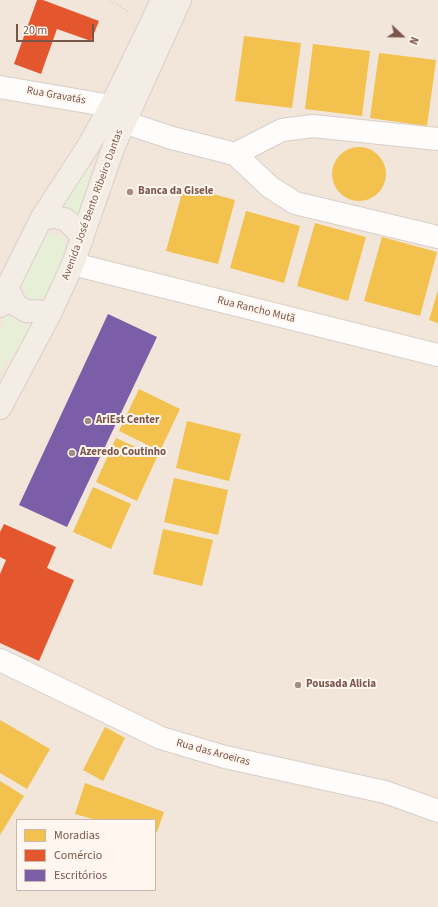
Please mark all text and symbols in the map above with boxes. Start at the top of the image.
scale bar [18,16,96,42]
north arrow [382,16,422,56]
text: 20 m [23,22,47,39]
text: N [405,34,422,47]
street label: Rua Gravatás [25,84,87,108]
street label: Avenida José Bento Ribeiro Dantas [60,128,126,282]
place label: Banca da Gisele [138,185,214,199]
marker: Banca da Gisele [125,187,135,197]
street label: Rua Rancho Mutã [216,294,296,326]
place label: AriEst Center [96,414,159,428]
marker: AriEst Center [83,416,93,426]
place label: Azeredo Coutinho [80,446,166,460]
marker: Azeredo Coutinho [67,448,77,458]
place label: Pousada Alicia [306,678,376,692]
marker: Pousada Alicia [293,680,303,690]
street label: Rua das Aroeiras [175,737,251,769]
legend [16,819,156,891]
text: Moradias [54,827,100,844]
text: Comércio [54,847,102,864]
text: Escritórios [54,867,107,884]

